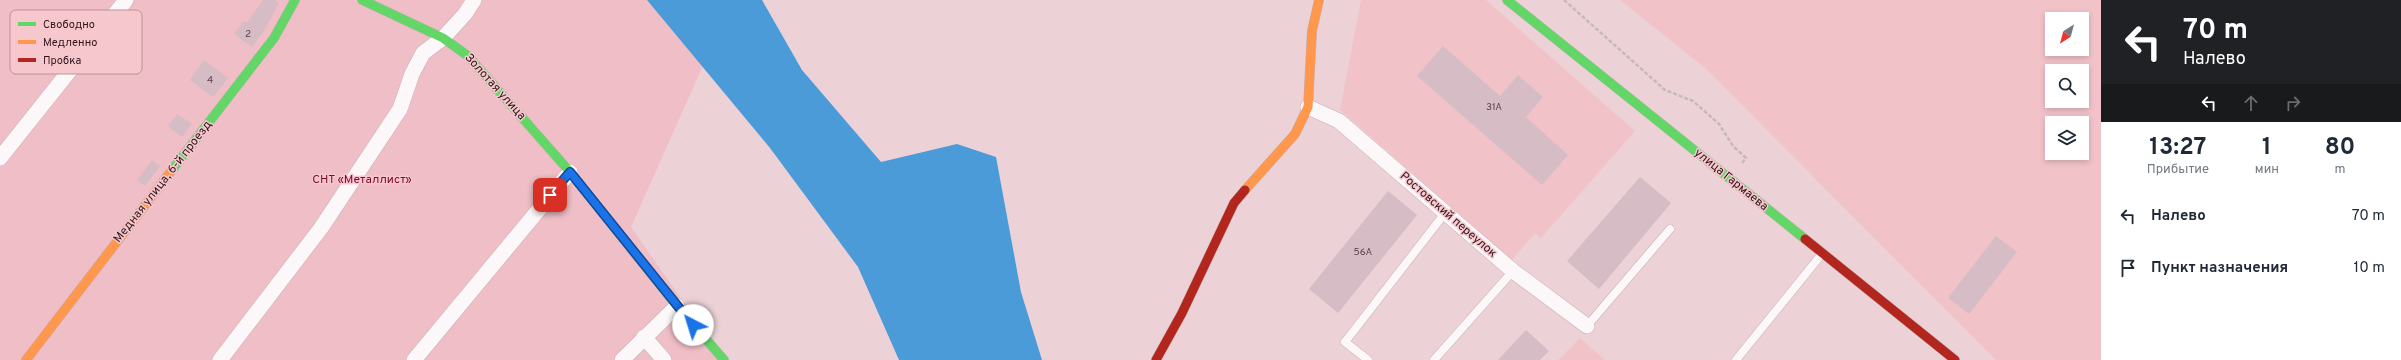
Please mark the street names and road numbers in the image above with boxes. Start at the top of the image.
street label: Золотая улица [461,50,529,124]
street label: Медная улица, 6-й проезд [110,118,216,246]
street label: улица Гармаева [1691,145,1771,215]
street label: Ростовский переулок [1396,168,1500,262]

